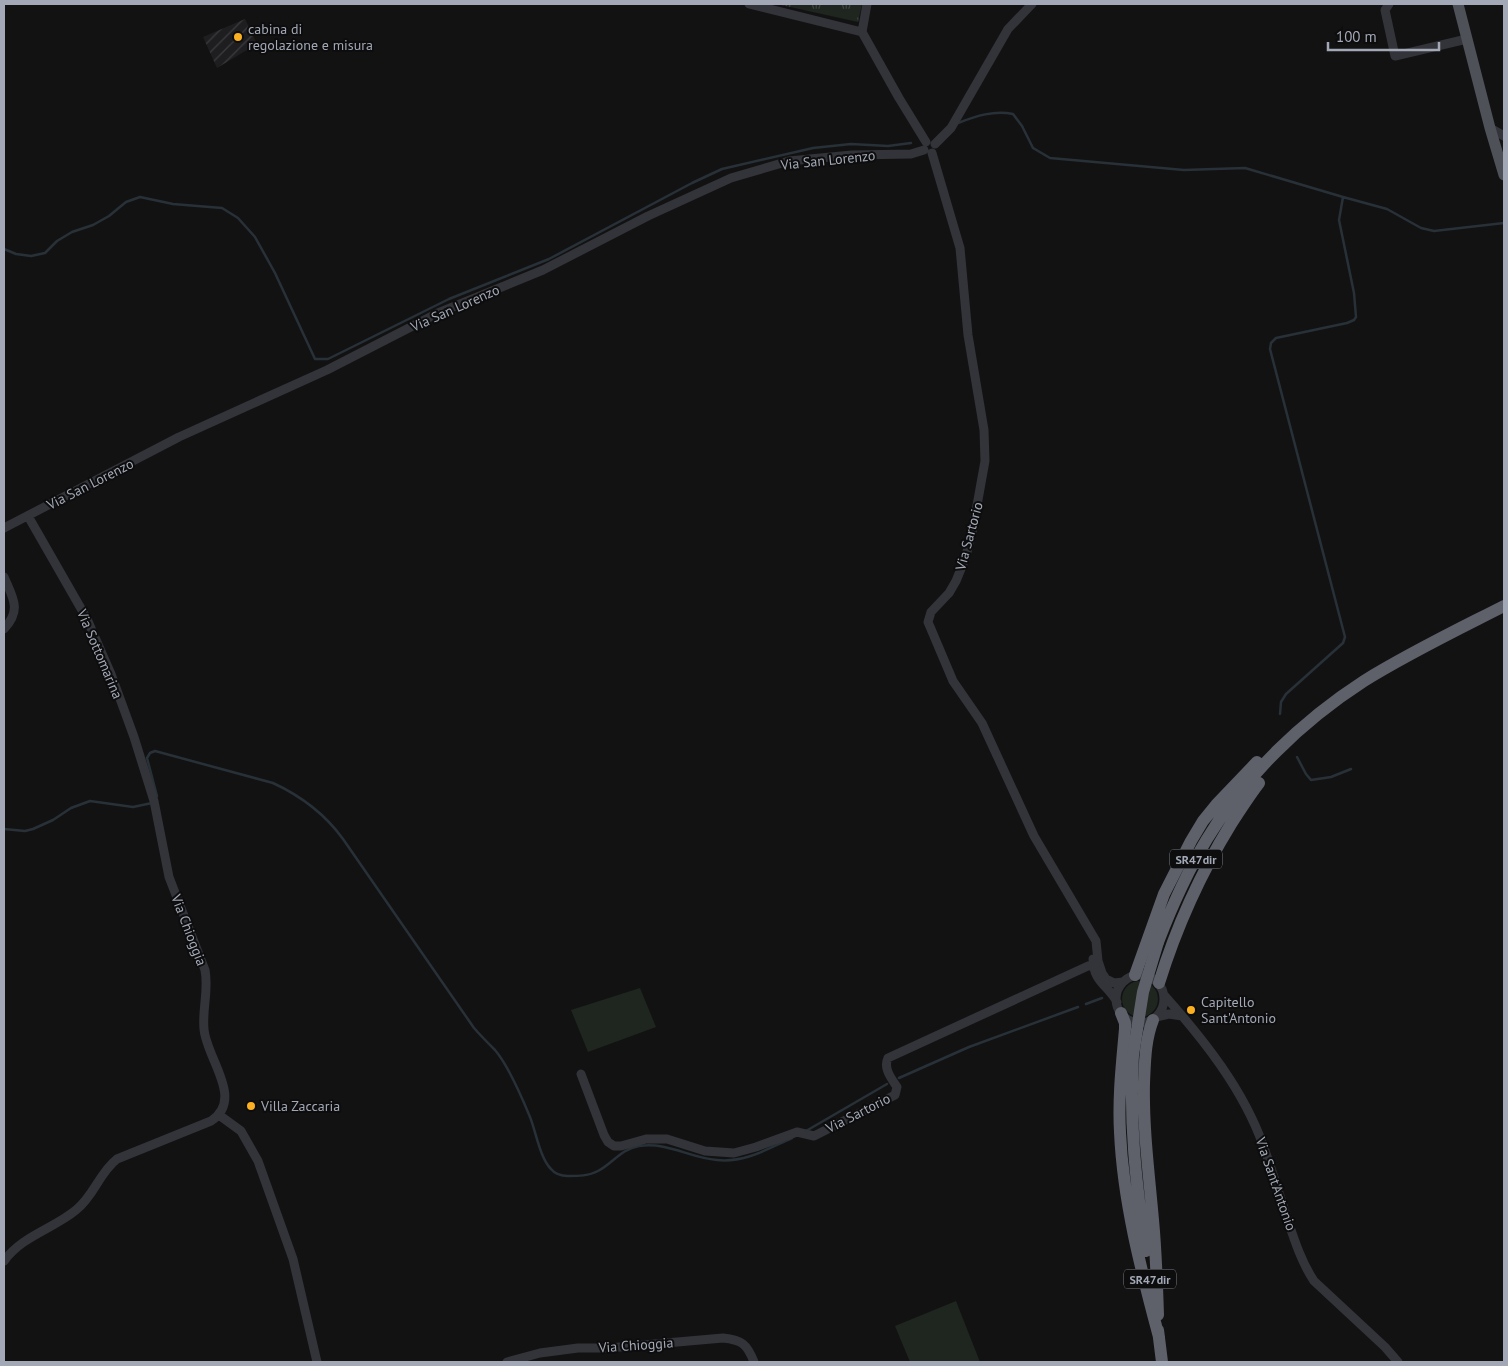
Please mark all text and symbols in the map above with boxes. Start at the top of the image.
place label: cabina di regolazione e misura [248,20,373,54]
scale bar [1328,20,1439,52]
text: 100 m [1336,27,1377,46]
marker: cabina di regolazione e misura [232,31,244,43]
street label: Via San Lorenzo [779,146,876,174]
street label: Via San Lorenzo [407,280,502,336]
street label: Via San Lorenzo [43,454,136,514]
street label: Via Sartorio [951,500,987,573]
street label: Via Sottomarina [73,606,127,702]
road number: SR47dir [1170,850,1222,869]
street label: Via Chioggia [167,891,211,968]
place label: Capitello Sant'Antonio [1201,993,1276,1027]
marker: Capitello Sant'Antonio [1185,1004,1197,1016]
street label: Via Sartorio [822,1089,893,1137]
place label: Villa Zaccaria [260,1097,340,1115]
marker: Villa Zaccaria [245,1100,257,1112]
street label: Via Sant'Antonio [1251,1134,1300,1233]
road number: SR47dir [1124,1270,1176,1288]
street label: Via Chioggia [597,1333,674,1357]

